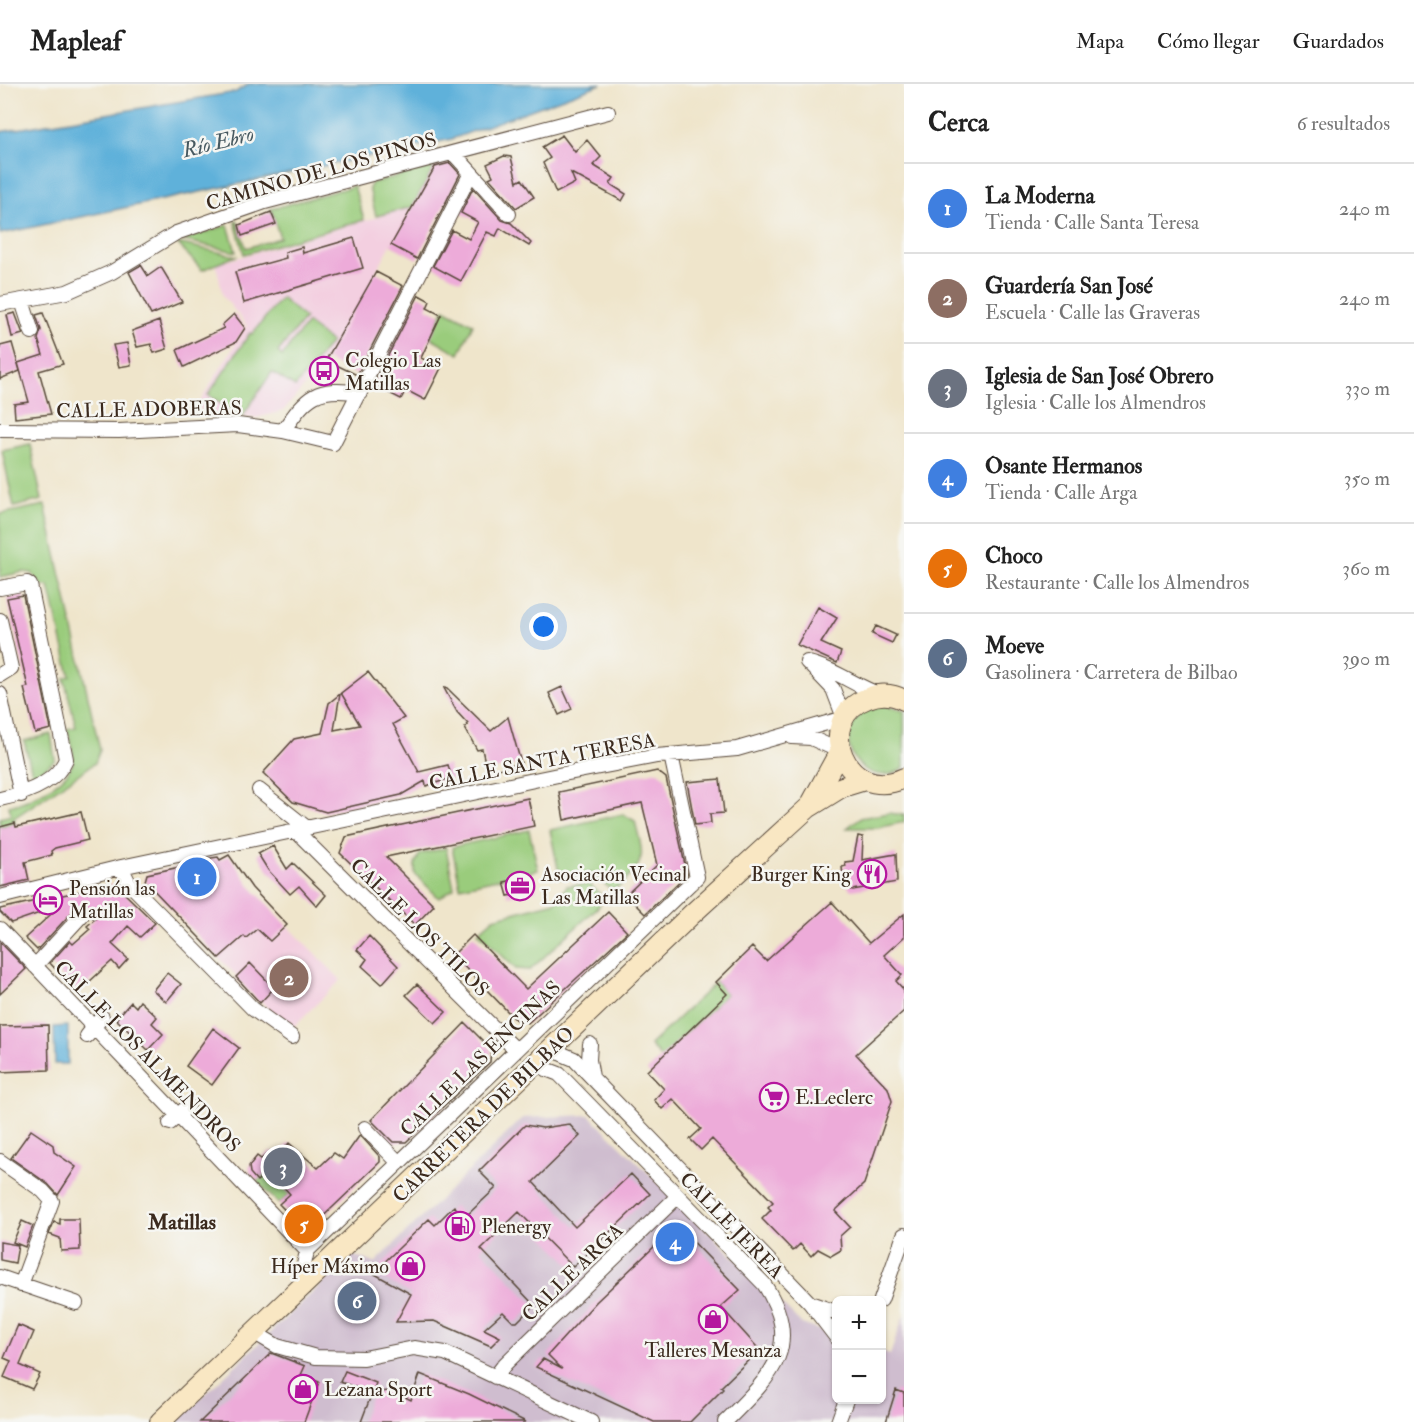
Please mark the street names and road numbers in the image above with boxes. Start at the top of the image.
street label: CAMINO DE LOS PINOS [203,127,439,216]
street label: CALLE ADOBERAS [56,395,242,424]
street label: CALLE SANTA TERESA [427,727,658,796]
street label: CALLE LOS TILOS [345,853,494,1002]
street label: CALLE LOS ALMENDROS [49,955,246,1158]
street label: CALLE LAS ENCINAS [395,975,566,1142]
street label: CARRETERA DE BILBAO [387,1021,579,1208]
street label: CALLE JEREA [674,1167,789,1284]
street label: CALLE ARGA [517,1218,628,1327]

